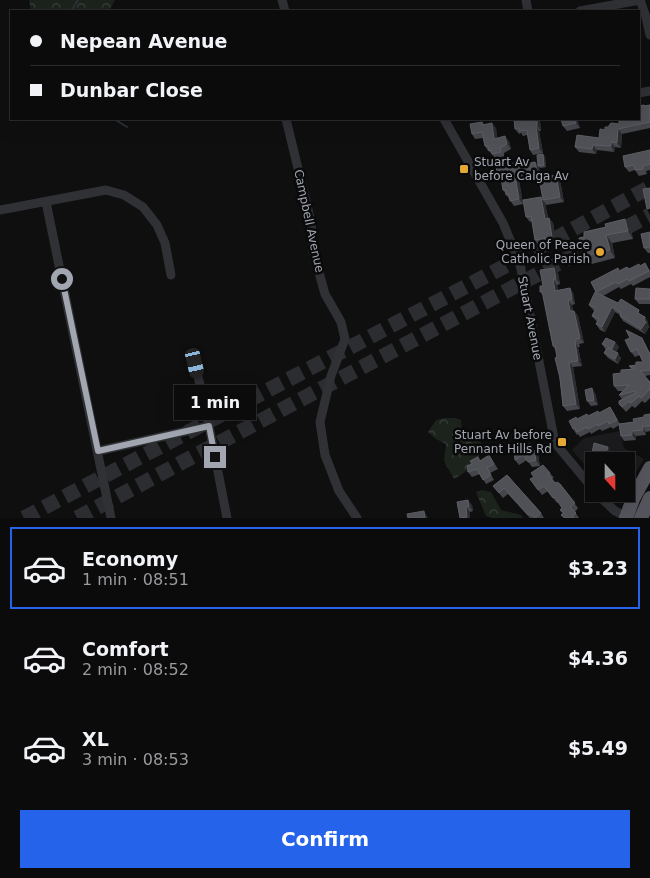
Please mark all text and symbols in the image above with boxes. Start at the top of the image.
text: Nepean Avenue [60,30,227,52]
text: Dunbar Close [60,79,203,101]
place label: Stuart Av before Calga Av [474,155,569,183]
marker: Stuart Av before Calga Av [458,163,470,175]
street label: Campbell Avenue [291,168,327,274]
place label: Queen of Peace Catholic Parish [496,238,590,266]
marker: Queen of Peace Catholic Parish [594,246,606,258]
route start [51,268,73,290]
street label: Stuart Avenue [515,275,545,361]
car [184,347,205,379]
callout: 1 min [174,384,256,420]
text: 1 min [190,393,240,412]
place label: Stuart Av before Pennant Hills Rd [454,428,552,456]
marker: Stuart Av before Pennant Hills Rd [556,436,568,448]
route end [204,446,226,468]
north arrow [585,452,635,502]
map controls [585,452,635,502]
icon: car [22,546,67,591]
text: Economy [82,548,178,570]
text: $3.23 [568,557,628,579]
text: 1 min · 08:51 [82,570,189,589]
icon: car [22,636,67,681]
text: Comfort [82,638,169,660]
text: $4.36 [568,647,628,669]
text: 2 min · 08:52 [82,660,189,679]
icon: car [22,726,67,771]
text: XL [82,728,109,750]
text: $5.49 [568,737,628,759]
text: 3 min · 08:53 [82,750,189,769]
button: Confirm [20,810,630,868]

